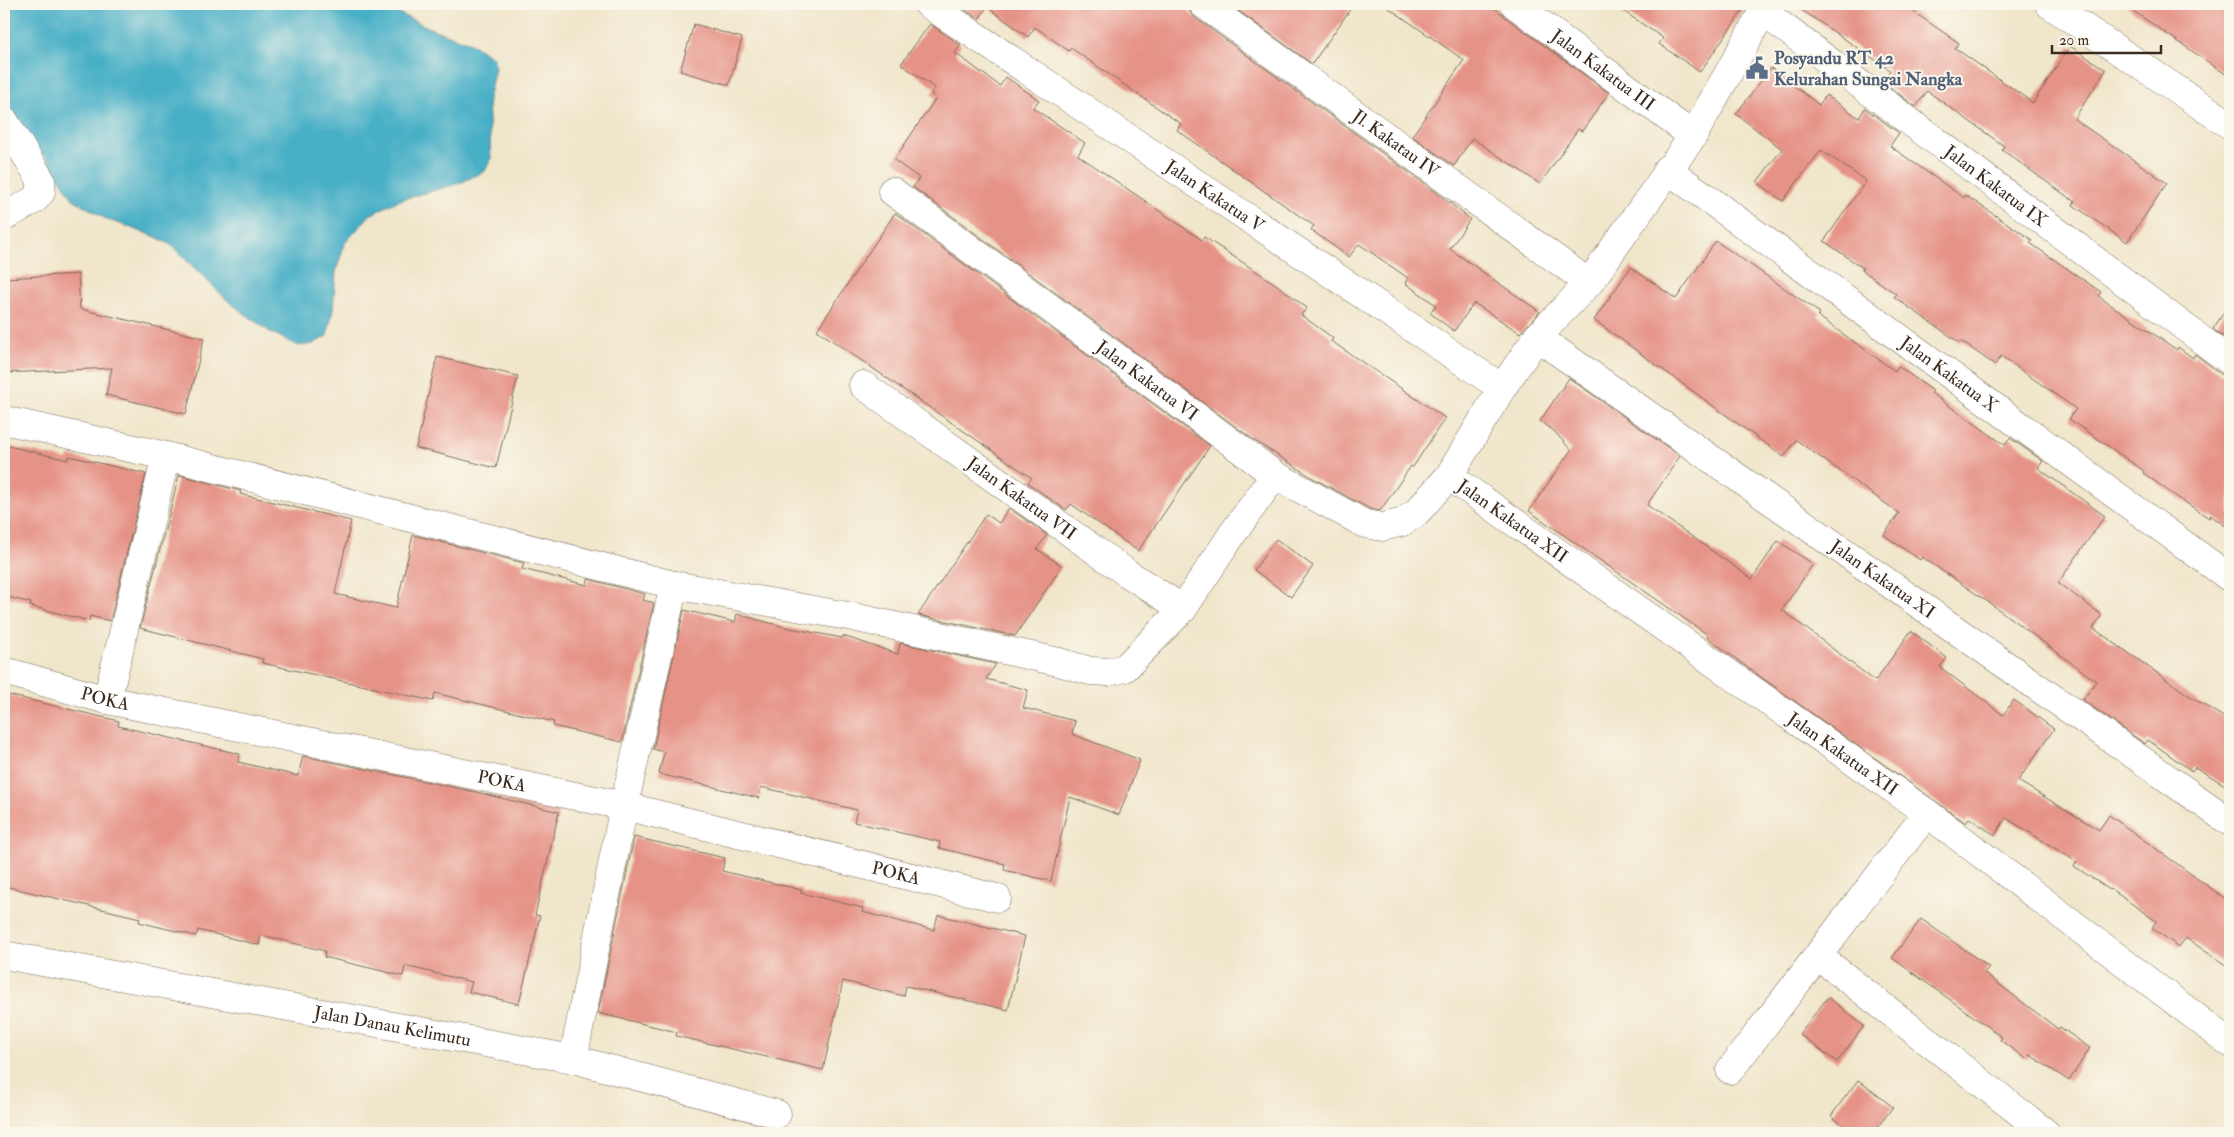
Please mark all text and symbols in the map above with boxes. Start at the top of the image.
scale bar [2052,22,2160,54]
street label: Jalan Kakatua III [1546,23,1660,116]
text: 20 m [2059,31,2089,50]
place label: Posyandu RT 42 Kelurahan Sungai Nangka [1774,47,1963,91]
public building icon: Posyandu RT 42 Kelurahan Sungai Nangka [1744,55,1770,81]
street label: Jl. Kakatau IV [1347,104,1445,183]
street label: Jalan Kakatua IX [1939,139,2052,232]
street label: Jalan Kakatua V [1160,154,1270,238]
street label: Jalan Kakatua X [1895,330,2003,417]
street label: Jalan Kakatua VI [1091,334,1203,426]
street label: Jalan Kakatua VII [962,451,1081,545]
street label: Jalan Kakatua XII [1452,473,1573,568]
street label: Jalan Kakatua XI [1825,534,1940,624]
street label: POKA [78,682,132,716]
street label: Jalan Kakatua XII [1782,706,1903,801]
street label: POKA [475,765,529,797]
street label: POKA [870,856,923,890]
street label: Jalan Danau Kelimutu [311,1000,473,1052]

